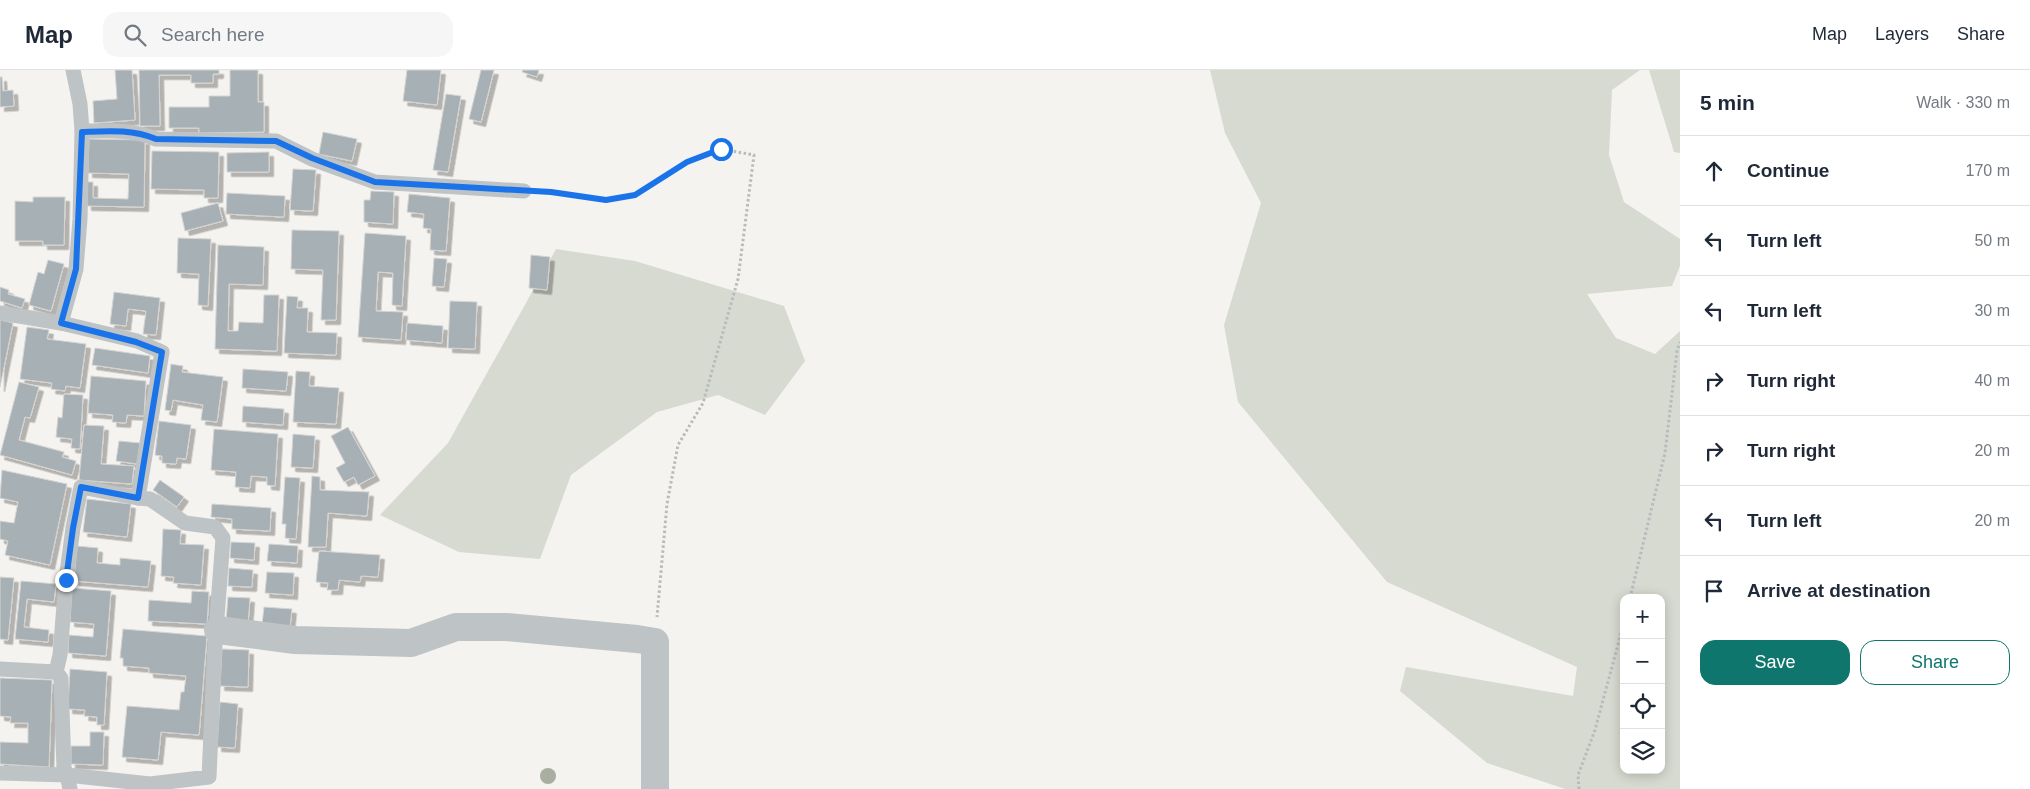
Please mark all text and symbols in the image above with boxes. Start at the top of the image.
search box [103,12,453,57]
text: Map [25,21,73,48]
icon: search [121,21,149,49]
text: Search here [161,24,265,45]
text: Map [1812,24,1847,44]
text: Layers [1875,24,1929,44]
text: Share [1957,24,2005,44]
text: 5 min [1700,91,1755,114]
text: Walk · 330 m [1916,94,2010,111]
route start [710,138,733,161]
icon: ahead [1700,157,1728,185]
text: Continue [1747,160,1829,181]
text: 170 m [1966,162,2010,179]
icon: left [1700,227,1728,255]
text: Turn left [1747,230,1822,251]
text: 50 m [1974,232,2010,249]
icon: left [1700,297,1728,325]
text: Turn left [1747,300,1822,321]
text: 30 m [1974,302,2010,319]
icon: right [1700,367,1728,395]
text: Turn right [1747,370,1835,391]
text: 40 m [1974,372,2010,389]
icon: right [1700,437,1728,465]
text: Turn right [1747,440,1835,461]
text: 20 m [1974,442,2010,459]
icon: left [1700,507,1728,535]
text: Turn left [1747,510,1822,531]
text: 20 m [1974,512,2010,529]
route end [55,569,78,592]
icon: arrive [1700,577,1728,605]
text: Arrive at destination [1747,580,1931,601]
map controls [1620,594,1665,774]
button: + [1620,594,1665,639]
button: − [1620,639,1665,684]
button: Save [1700,640,1850,685]
button: Share [1860,640,2010,685]
button: locate [1620,684,1665,729]
button: layers [1620,729,1665,774]

